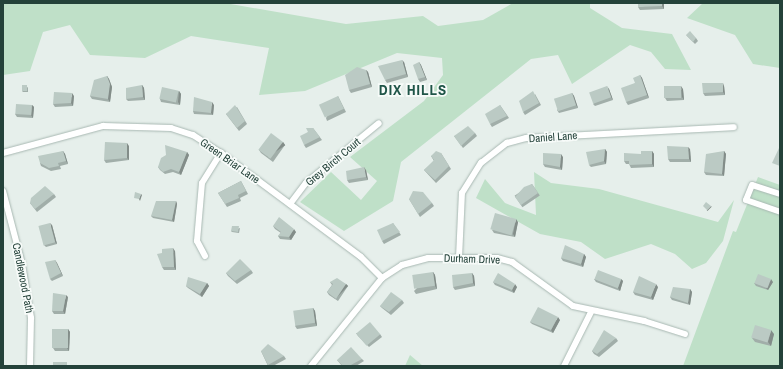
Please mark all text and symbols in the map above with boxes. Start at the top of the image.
district label: DIX HILLS [379,81,447,99]
street label: Daniel Lane [528,129,578,145]
street label: Grey Birch Court [303,135,363,189]
street label: Green Briar Lane [198,136,262,186]
street label: Candlewood Path [10,242,36,314]
street label: Durham Drive [444,251,500,267]

